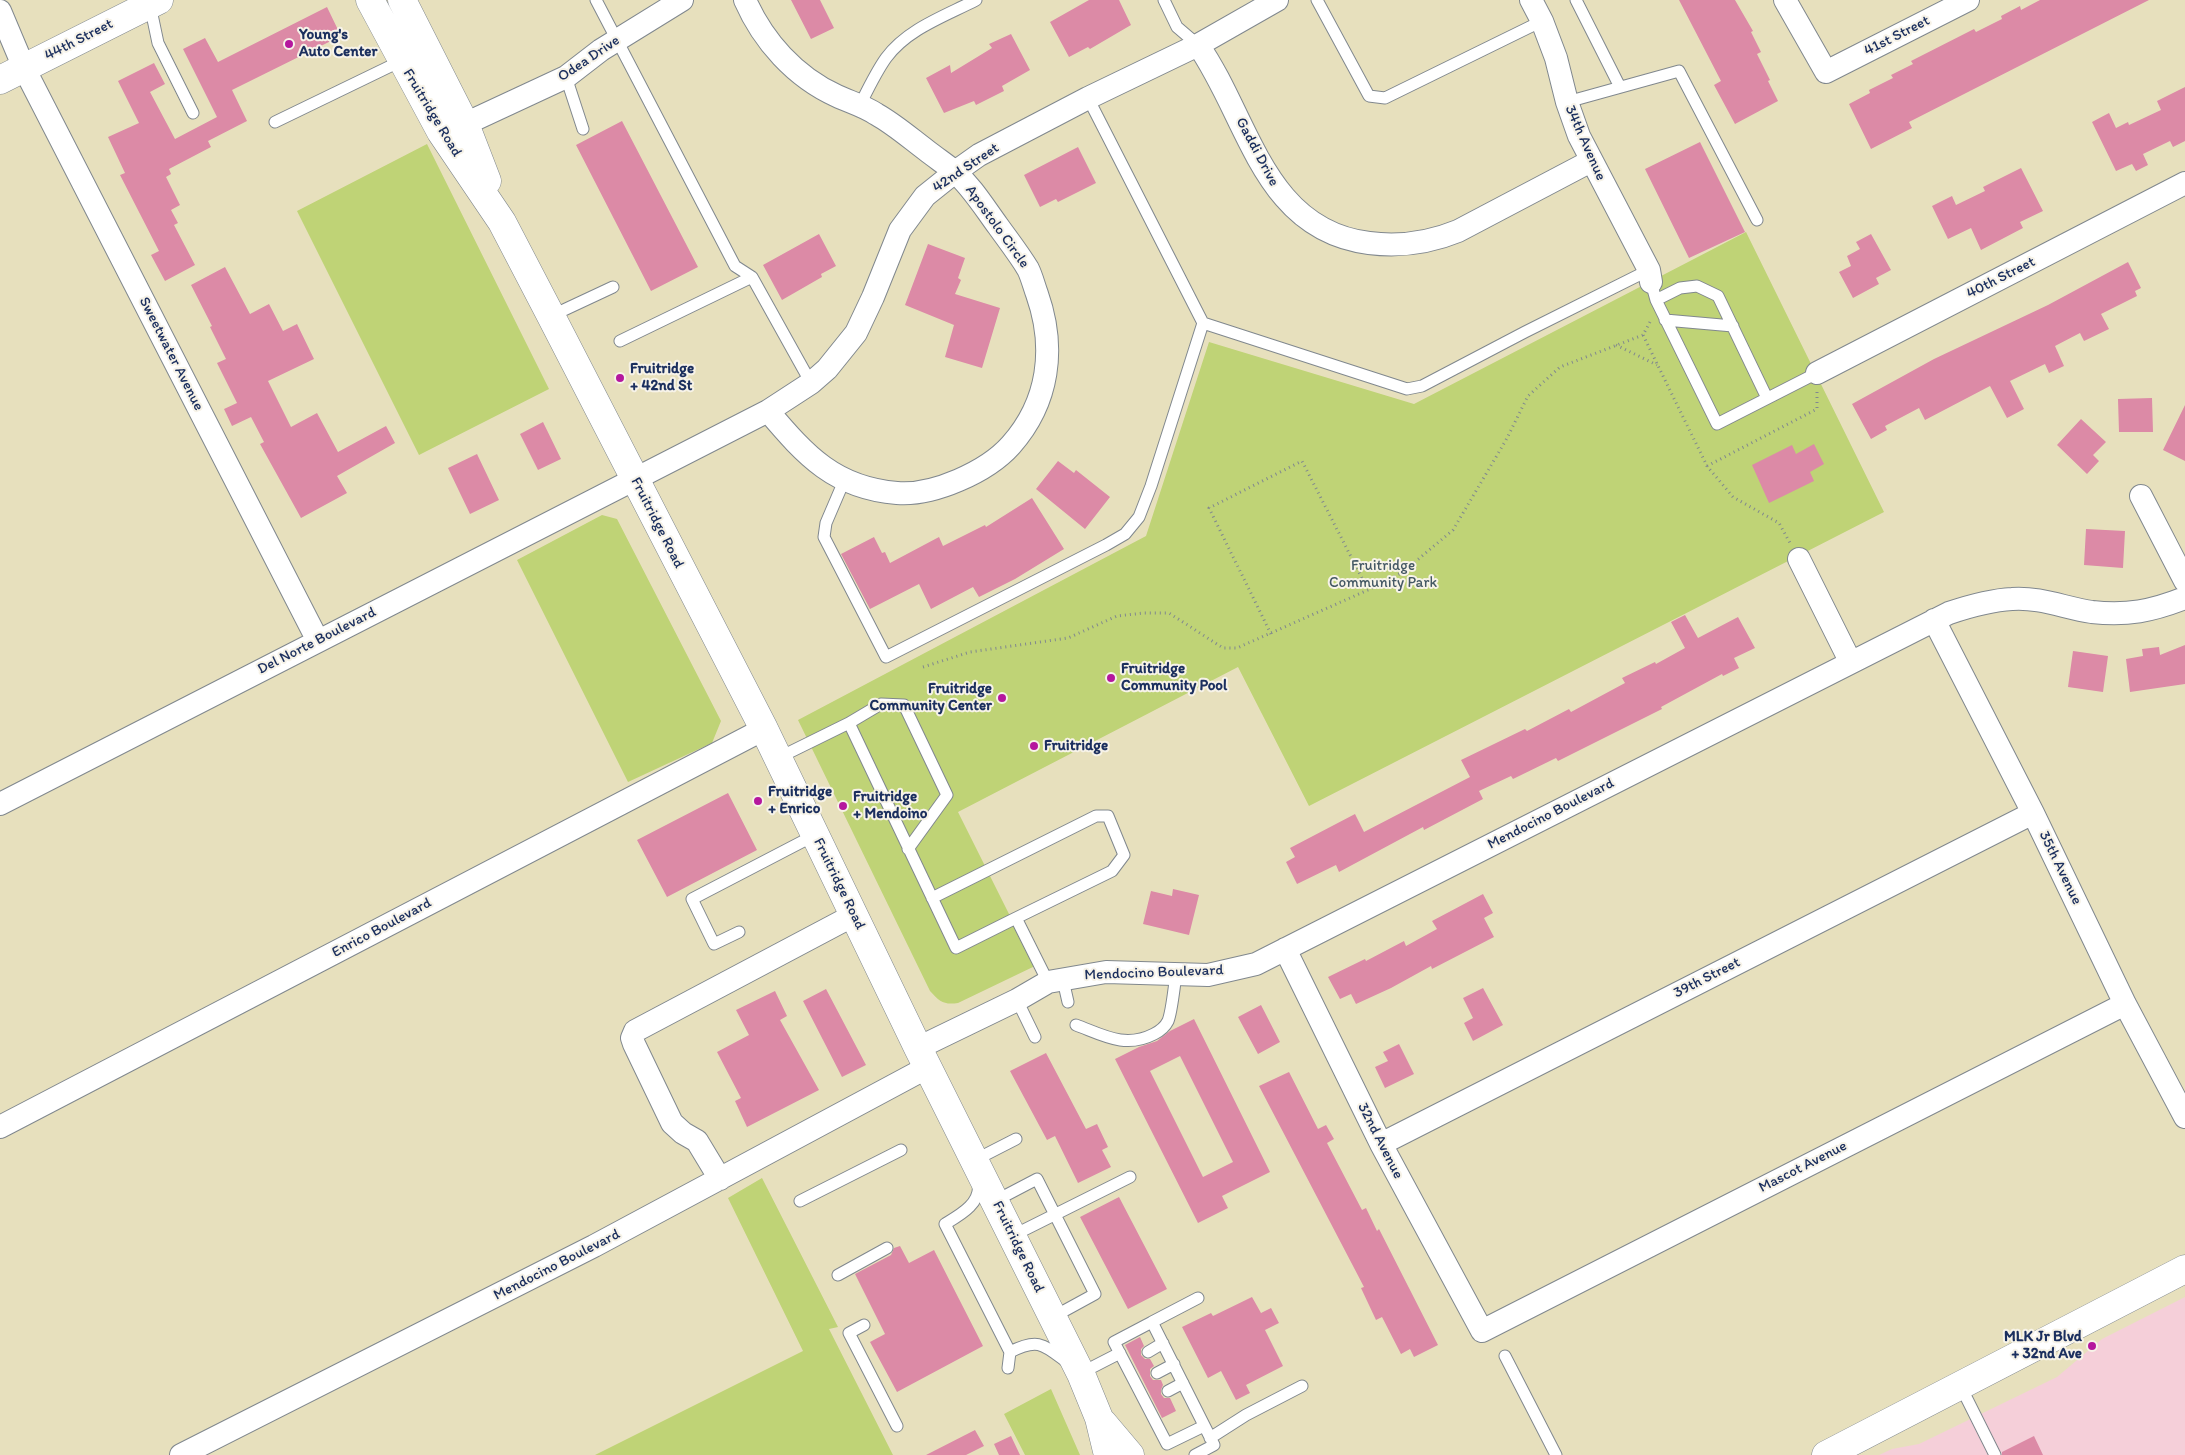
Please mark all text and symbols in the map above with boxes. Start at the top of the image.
street label: 41st Street [1861,12,1933,60]
street label: 44th Street [42,15,116,65]
place label: Young's Auto Center [299,26,377,61]
street label: Odea Drive [555,32,623,86]
marker: Young's Auto Center [283,38,295,50]
street label: Fruitridge Road [399,66,465,160]
street label: 34th Avenue [1560,102,1610,184]
street label: Gaddi Drive [1231,114,1283,190]
street label: 42nd Street [929,139,1003,197]
street label: Apostolo Circle [961,182,1033,272]
street label: 40th Street [1964,253,2038,303]
street label: Sweetwater Avenue [135,294,207,414]
place label: Fruitridge + 42nd St [630,360,694,395]
marker: Fruitridge + 42nd St [614,372,626,384]
street label: Fruitridge Road [626,474,688,572]
park label: Fruitridge Community Park [1329,557,1437,592]
street label: Del Norte Boulevard [255,603,379,679]
place label: Fruitridge Community Pool [1121,660,1227,695]
marker: Fruitridge Community Pool [1105,672,1117,684]
place label: Fruitridge Community Center [869,680,992,715]
marker: Fruitridge Community Center [996,692,1008,704]
place label: Fruitridge [1044,737,1108,755]
marker: Fruitridge [1028,740,1040,752]
street label: Mendocino Boulevard [1485,774,1617,854]
place label: Fruitridge + Enrico [768,783,832,818]
place label: Fruitridge + Mendoino [853,788,927,823]
marker: Fruitridge + Enrico [752,795,764,807]
marker: Fruitridge + Mendoino [837,800,849,812]
street label: 35th Avenue [2034,828,2086,908]
street label: Fruitridge Road [809,835,869,933]
street label: Enrico Boulevard [329,894,435,962]
street label: 39th Street [1671,954,1743,1002]
street label: Mendocino Boulevard [1084,962,1224,984]
street label: 32nd Avenue [1353,1100,1407,1182]
street label: Mascot Avenue [1756,1137,1850,1197]
street label: Fruitridge Road [988,1198,1048,1296]
street label: Mendocino Boulevard [491,1225,623,1305]
place label: MLK Jr Blvd + 32nd Ave [2004,1328,2082,1363]
marker: MLK Jr Blvd + 32nd Ave [2086,1340,2098,1352]

